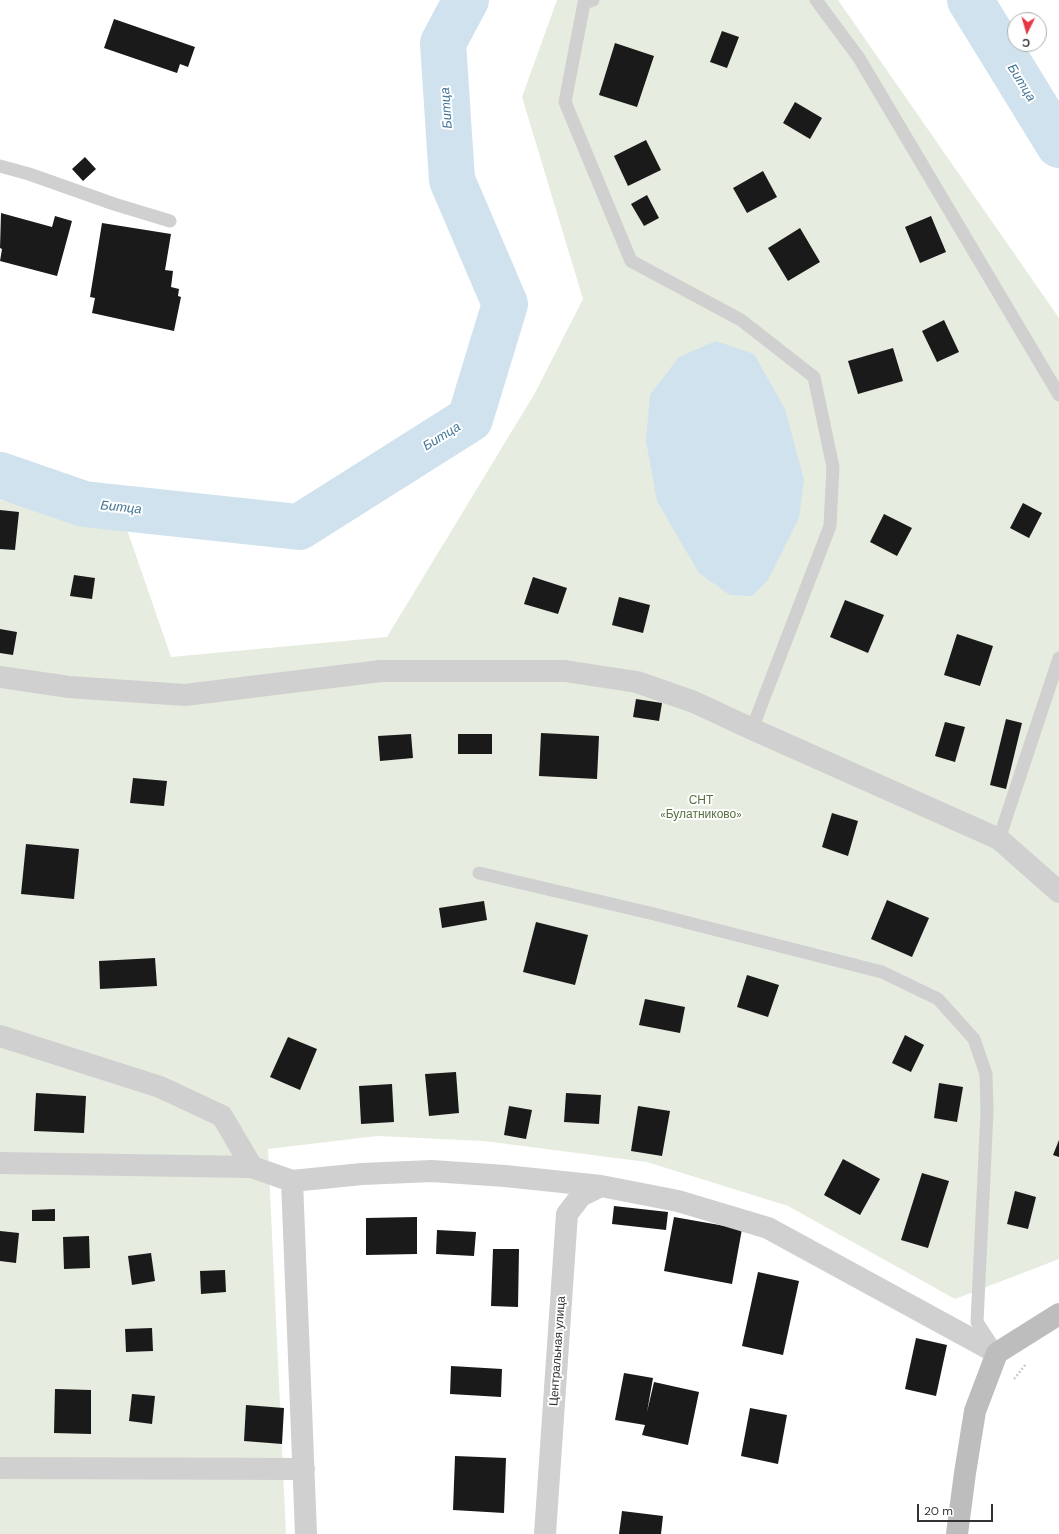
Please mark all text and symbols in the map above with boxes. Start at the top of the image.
north arrow [1007,12,1047,52]
text: С [1021,36,1031,50]
water label: Битца [1003,61,1039,105]
water label: Битца [438,87,456,129]
water label: Битца [420,419,464,455]
water label: Битца [100,498,142,518]
park label: СНТ «Булатниково» [660,794,742,822]
street label: Центральная улица [547,1296,569,1406]
scale bar [919,1496,995,1522]
text: 20 m [924,1503,953,1519]

